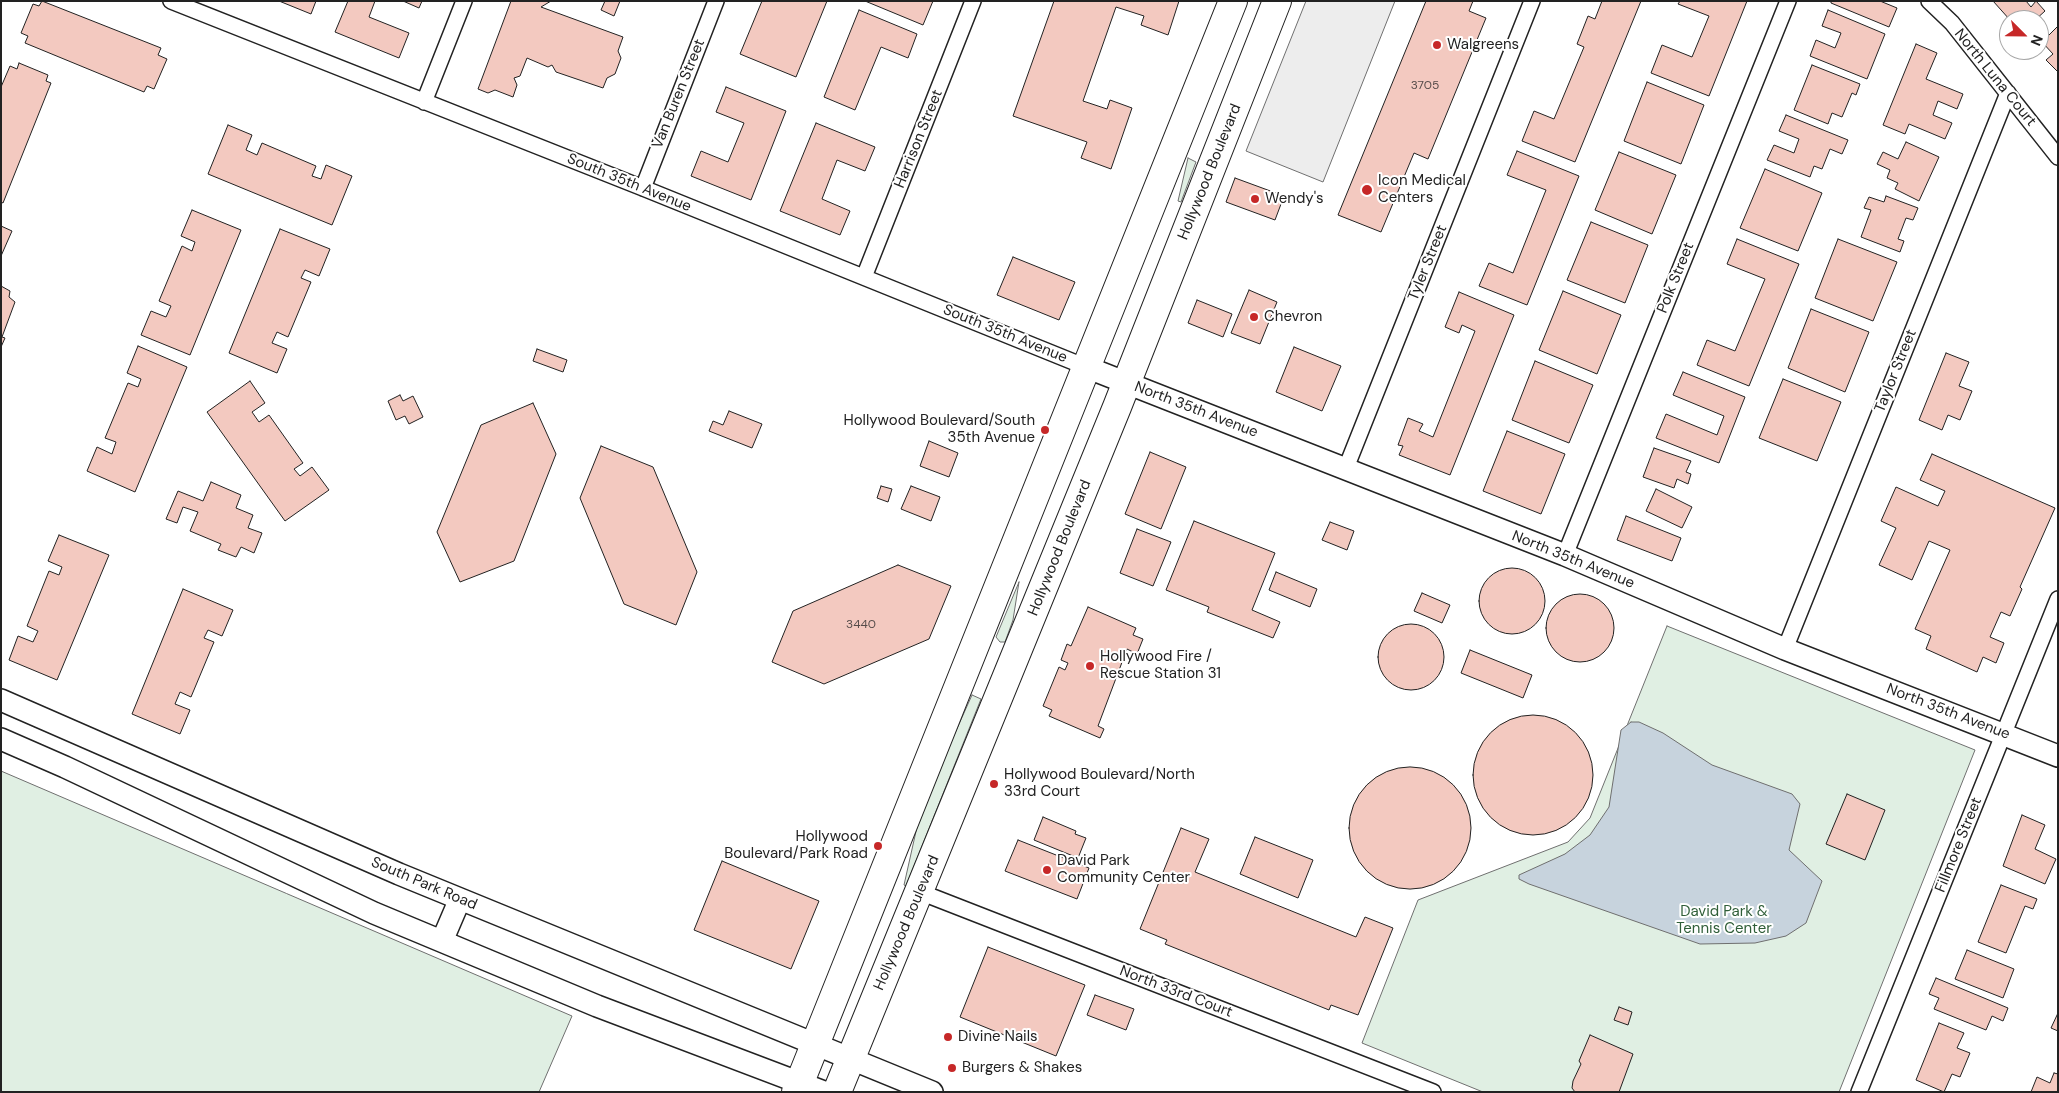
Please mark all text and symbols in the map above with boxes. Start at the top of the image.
north arrow [1999,10,2049,60]
street label: North Luna Court [1950,26,2040,130]
place label: Walgreens [1447,36,1519,54]
street label: Van Buren Street [649,37,709,151]
marker: Walgreens [1431,39,1443,51]
house number: 3705 [1411,79,1439,93]
street label: Harrison Street [891,87,947,191]
street label: Hollywood Boulevard [1175,101,1245,243]
street label: South 35th Avenue [564,150,694,216]
place label: Icon Medical Centers [1378,172,1466,207]
marker: Icon Medical Centers [1360,183,1374,197]
place label: Wendy's [1265,190,1324,208]
marker: Wendy's [1249,193,1261,205]
street label: Tyler Street [1405,223,1451,303]
street label: Polk Street [1654,240,1698,316]
street label: South 35th Avenue [940,301,1070,367]
place label: Chevron [1264,308,1322,326]
marker: Chevron [1248,311,1260,323]
street label: Taylor Street [1871,327,1921,415]
street label: North 35th Avenue [1132,378,1260,442]
place label: Hollywood Boulevard/South 35th Avenue [843,412,1035,447]
marker: Hollywood Boulevard/South 35th Avenue [1039,424,1051,436]
street label: Hollywood Boulevard [1025,477,1095,619]
street label: North 35th Avenue [1509,527,1637,593]
house number: 3440 [846,618,876,632]
place label: Hollywood Fire / Rescue Station 31 [1100,648,1221,683]
marker: Hollywood Fire / Rescue Station 31 [1084,660,1096,672]
street label: North 35th Avenue [1884,680,2012,744]
place label: Hollywood Boulevard/North 33rd Court [1004,766,1195,801]
marker: Hollywood Boulevard/North 33rd Court [988,778,1000,790]
street label: Fillmore Street [1932,795,1986,895]
place label: Hollywood Boulevard/Park Road [724,828,868,863]
marker: Hollywood Boulevard/Park Road [872,840,884,852]
place label: David Park Community Center [1057,852,1190,887]
street label: Hollywood Boulevard [870,853,944,993]
street label: South Park Road [368,854,480,914]
marker: David Park Community Center [1041,864,1053,876]
park label: David Park & Tennis Center [1676,903,1772,938]
street label: North 33rd Court [1117,962,1235,1022]
place label: Divine Nails [958,1028,1038,1046]
marker: Divine Nails [942,1031,954,1043]
place label: Burgers & Shakes [962,1059,1082,1077]
marker: Burgers & Shakes [946,1062,958,1074]

